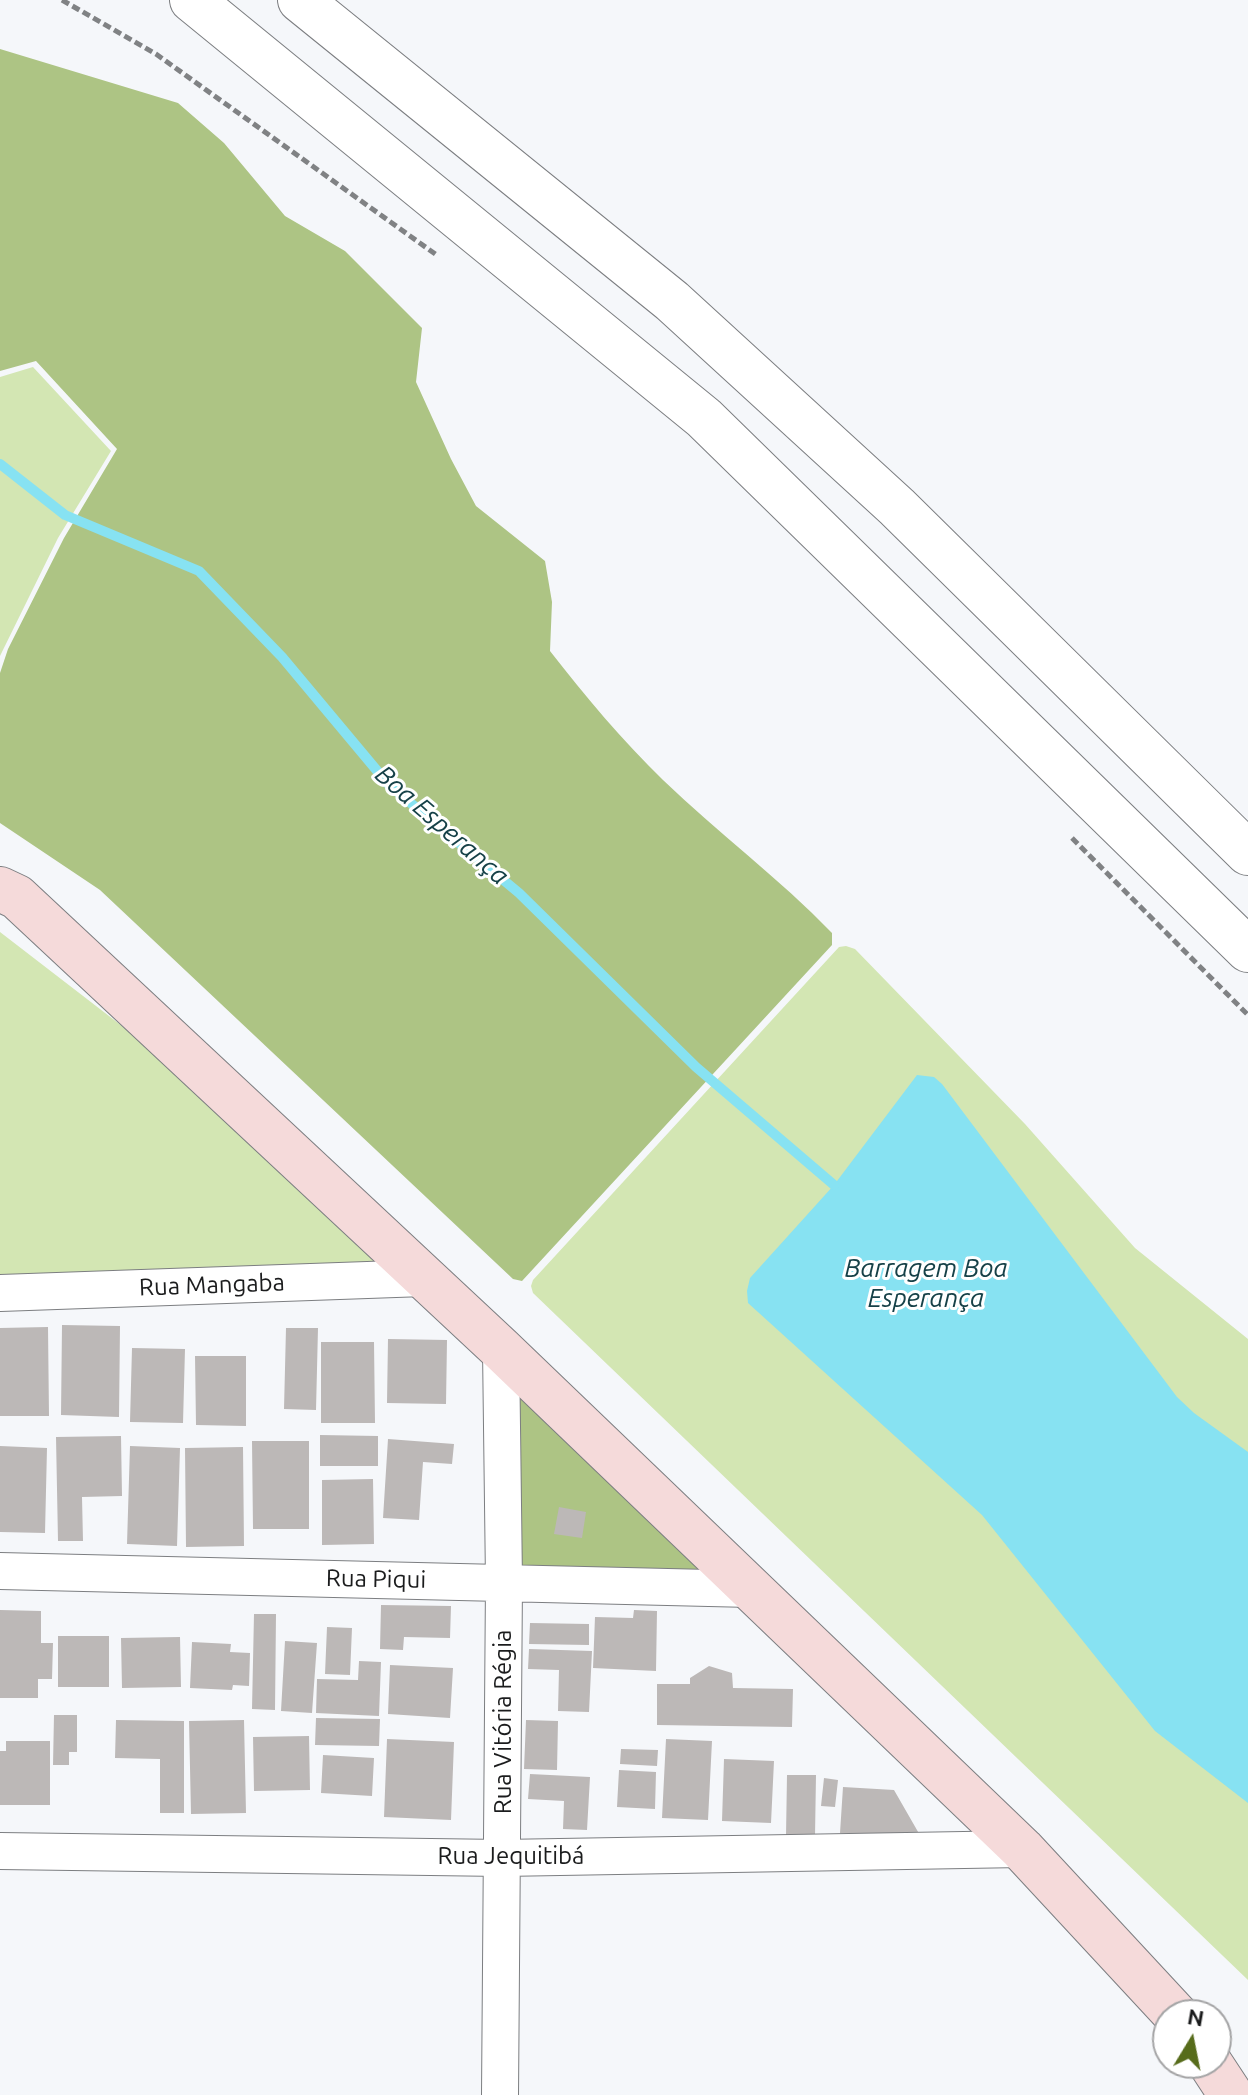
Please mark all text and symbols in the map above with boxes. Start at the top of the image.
water label: Boa Esperança [369,759,515,891]
water label: Barragem Boa Esperança [845,1252,1007,1314]
street label: Rua Mangaba [139,1268,285,1302]
street label: Rua Piqui [326,1564,426,1594]
street label: Rua Vitória Régia [489,1630,517,1814]
street label: Rua Jequitibá [438,1842,584,1870]
north arrow [1152,1999,1232,2079]
text: N [1186,2003,1206,2031]

